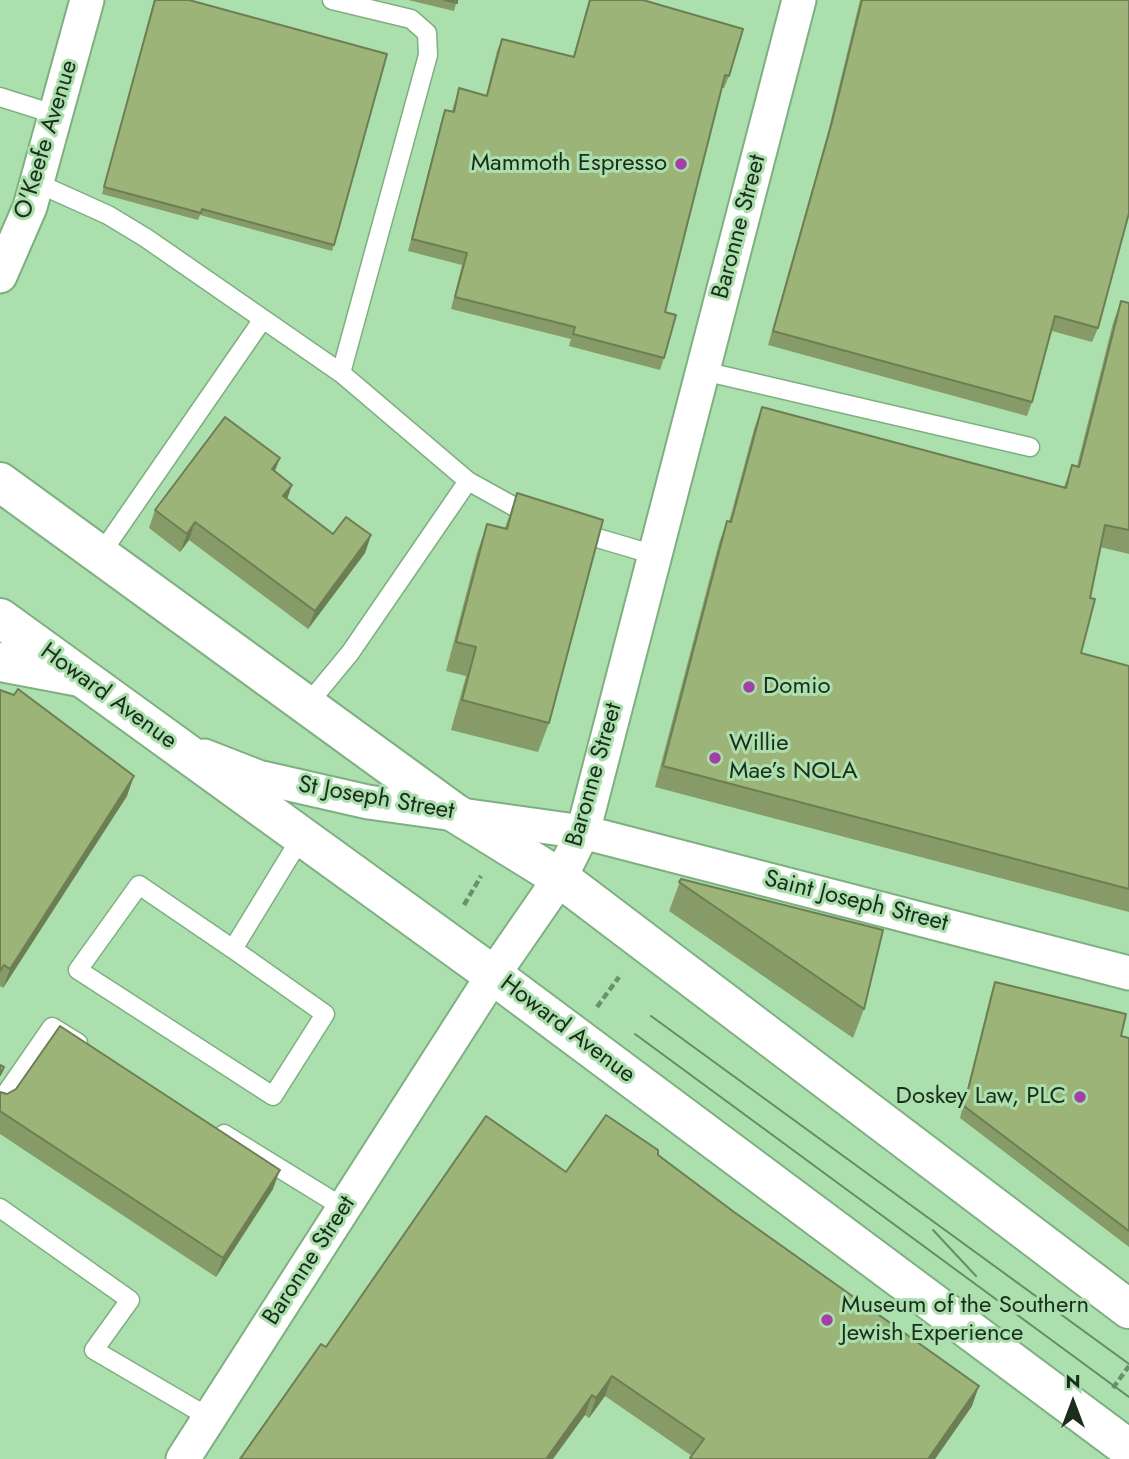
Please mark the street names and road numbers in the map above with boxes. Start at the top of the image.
street label: O'Keefe Avenue [9,57,85,223]
street label: Baronne Street [707,152,773,302]
street label: Howard Avenue [34,638,182,756]
street label: Baronne Street [561,700,629,850]
street label: St Joseph Street [296,771,456,827]
street label: Saint Joseph Street [761,865,951,939]
street label: Howard Avenue [494,970,640,1090]
street label: Baronne Street [258,1191,362,1331]

